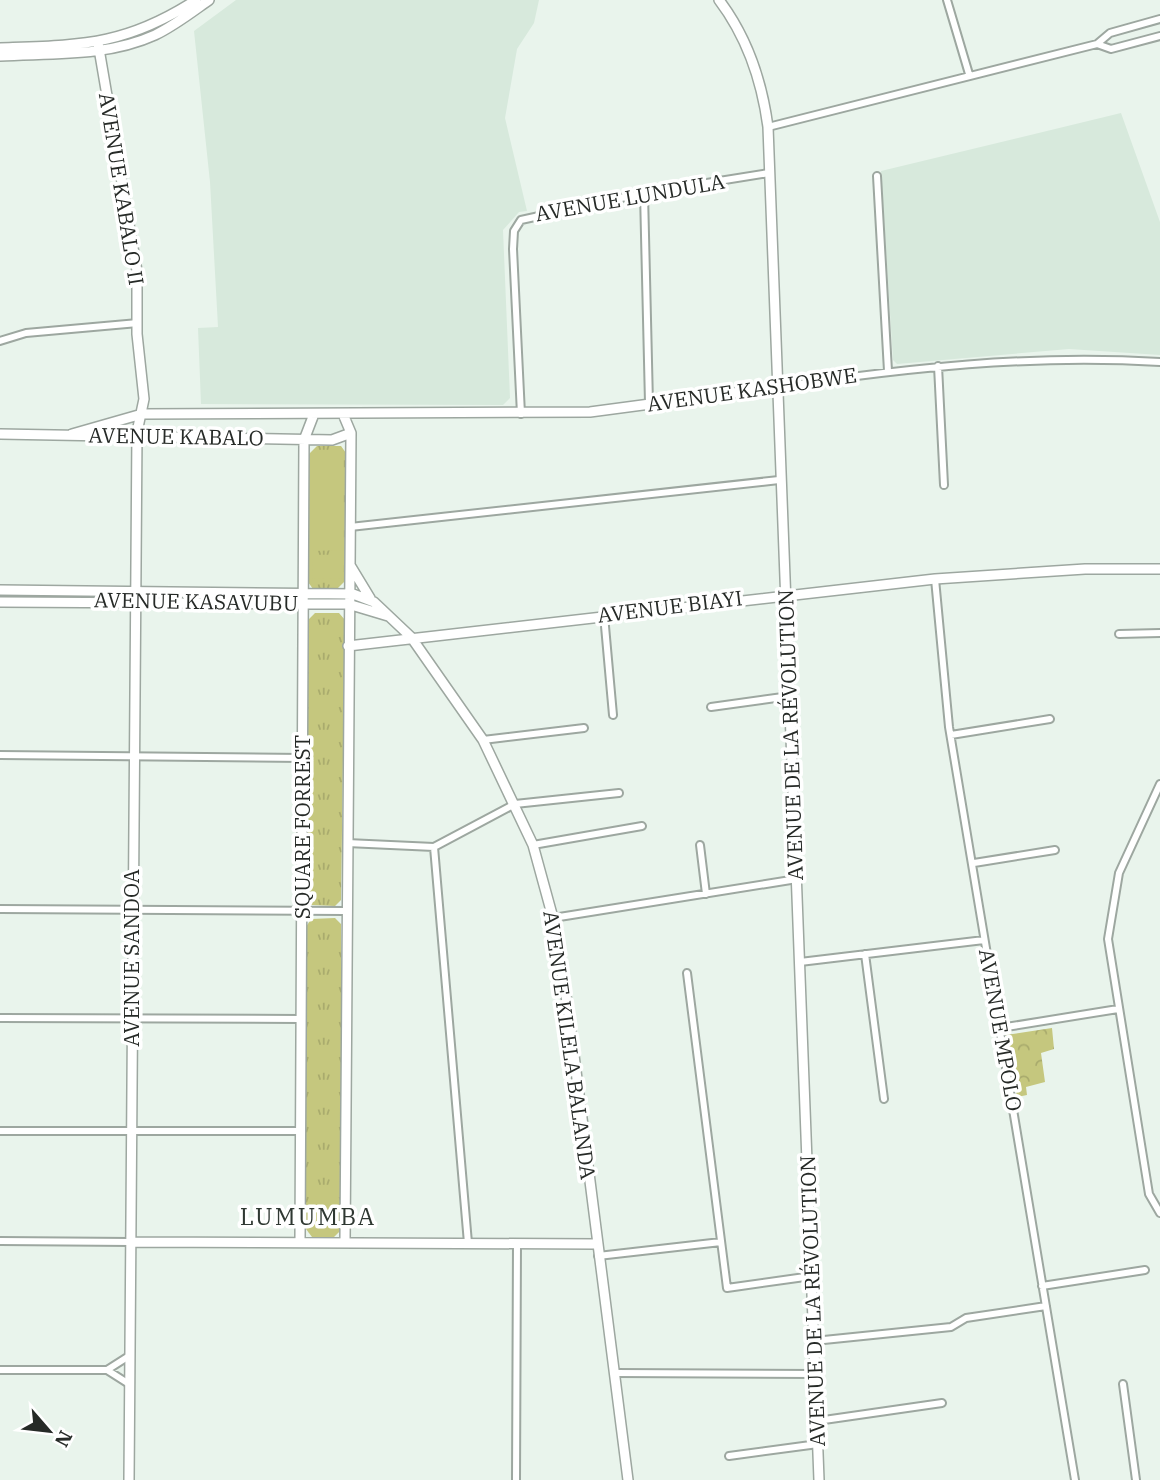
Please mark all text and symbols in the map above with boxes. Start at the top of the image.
street label: AVENUE KABALO II [93,90,151,287]
street label: AVENUE LUNDULA [533,166,727,227]
street label: AVENUE KASHOBWE [645,360,858,418]
street label: AVENUE KABALO [88,420,264,452]
street label: AVENUE BIAYI [596,583,744,629]
street label: AVENUE KASAVUBU [94,585,298,617]
street label: AVENUE DE LA RÉVOLUTION [771,589,809,881]
street label: SQUARE FORREST [288,735,316,919]
street label: AVENUE SANDOA [117,869,145,1047]
street label: AVENUE KILELA BALANDA [537,909,603,1182]
street label: AVENUE MPOLO [973,946,1029,1113]
street label: AVENUE DE LA RÉVOLUTION [793,1155,831,1447]
district label: LUMUMBA [240,1200,376,1232]
north arrow [14,1396,84,1466]
text: N [50,1427,78,1451]

